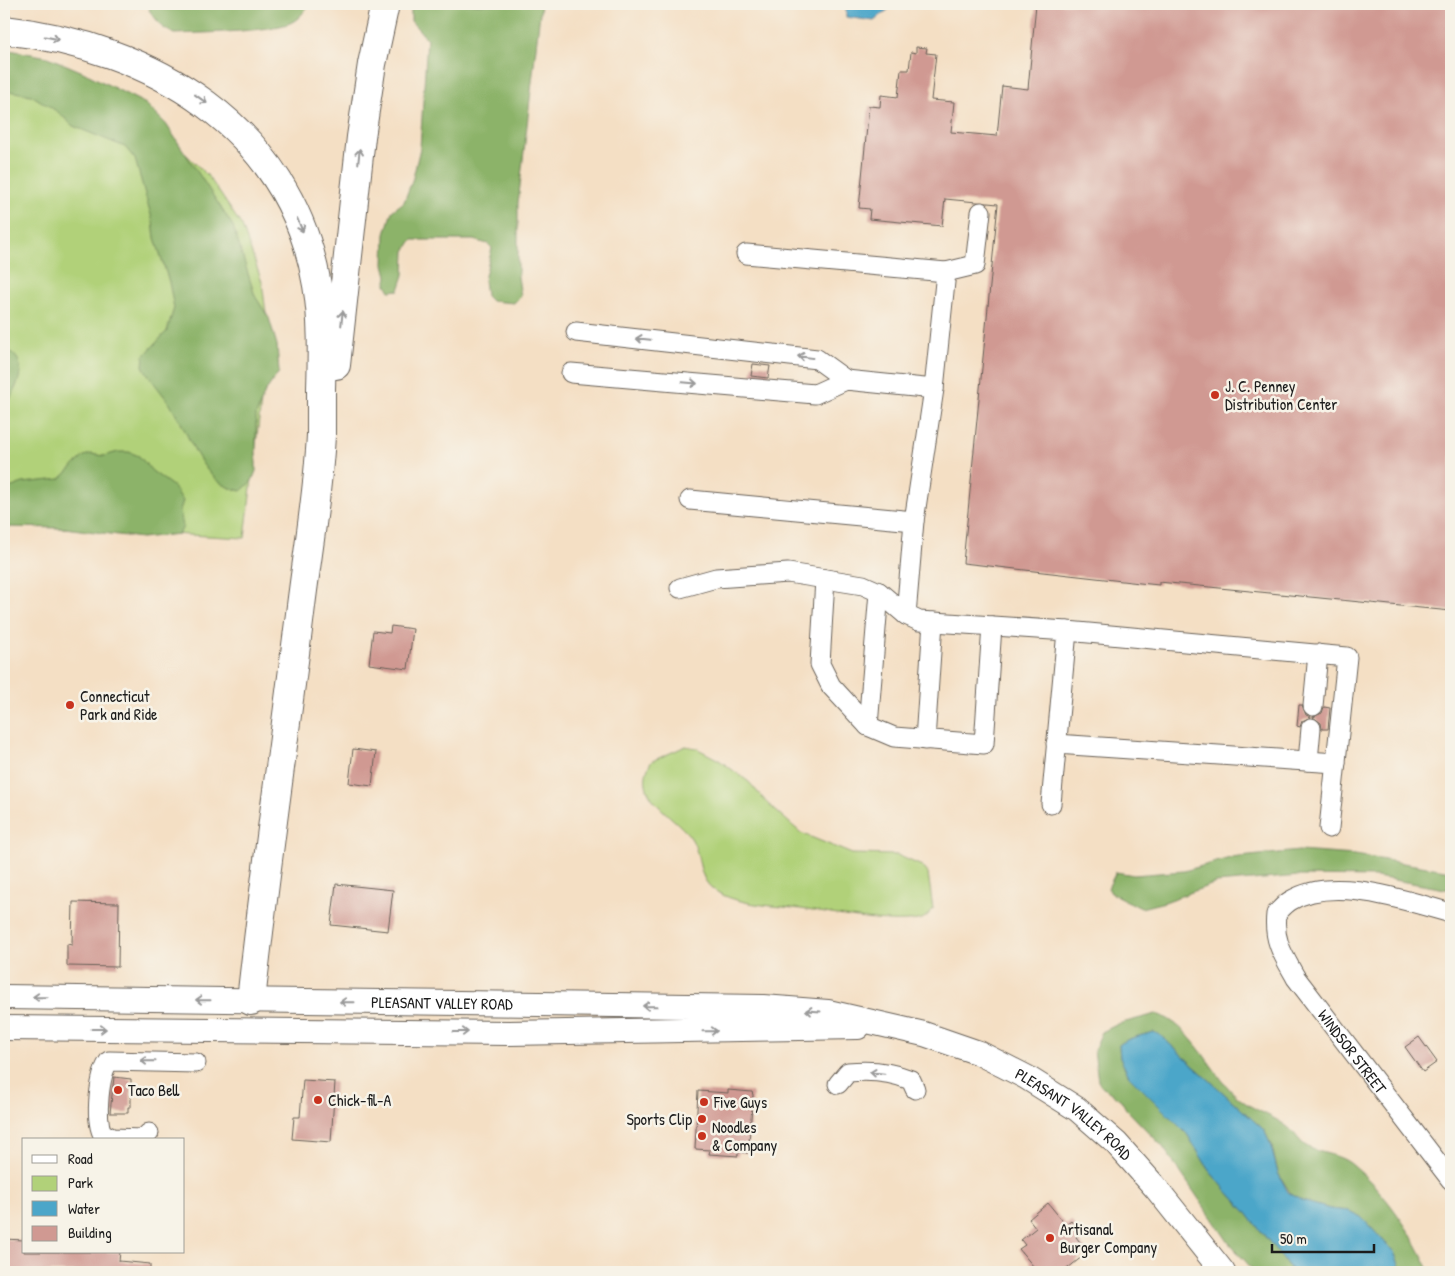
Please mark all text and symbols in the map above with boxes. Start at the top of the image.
one-way arrow [43,34,59,43]
one-way arrow [194,94,208,104]
one-way arrow [354,149,364,165]
one-way arrow [296,217,305,232]
one-way arrow [337,310,347,326]
one-way arrow [636,334,652,344]
one-way arrow [797,352,813,362]
place label: J. C. Penney Distribution Center [1225,375,1337,415]
one-way arrow [681,378,697,388]
marker: J. C. Penney Distribution Center [1209,389,1221,401]
place label: Connecticut Park and Ride [80,685,158,725]
marker: Connecticut Park and Ride [64,699,76,711]
street label: PLEASANT VALLEY ROAD [371,991,513,1015]
one-way arrow [32,993,48,1002]
one-way arrow [195,995,211,1005]
one-way arrow [339,997,356,1007]
one-way arrow [642,1001,658,1011]
street label: WINDSOR STREET [1313,1005,1392,1098]
one-way arrow [805,1006,821,1016]
one-way arrow [90,1024,106,1034]
one-way arrow [702,1026,718,1036]
one-way arrow [452,1027,468,1037]
one-way arrow [140,1056,156,1066]
street label: PLEASANT VALLEY ROAD [1012,1062,1137,1165]
one-way arrow [869,1068,885,1078]
place label: Taco Bell [128,1079,180,1101]
marker: Taco Bell [112,1084,124,1096]
place label: Chick-fil-A [328,1089,392,1111]
place label: Five Guys [713,1091,767,1113]
marker: Chick-fil-A [312,1094,324,1106]
marker: Five Guys [698,1096,710,1108]
place label: Sports Clip [626,1108,692,1130]
marker: Sports Clip [696,1113,708,1125]
place label: Noodles & Company [712,1116,778,1156]
marker: Noodles & Company [696,1130,708,1142]
legend [22,1138,185,1254]
text: Road [68,1148,93,1169]
text: Park [68,1172,93,1193]
text: Water [68,1198,100,1219]
place label: Artisanal Burger Company [1060,1218,1157,1258]
scale bar [1272,1221,1375,1253]
text: Building [68,1222,112,1243]
text: 50 m [1280,1228,1307,1249]
marker: Artisanal Burger Company [1044,1232,1056,1244]

